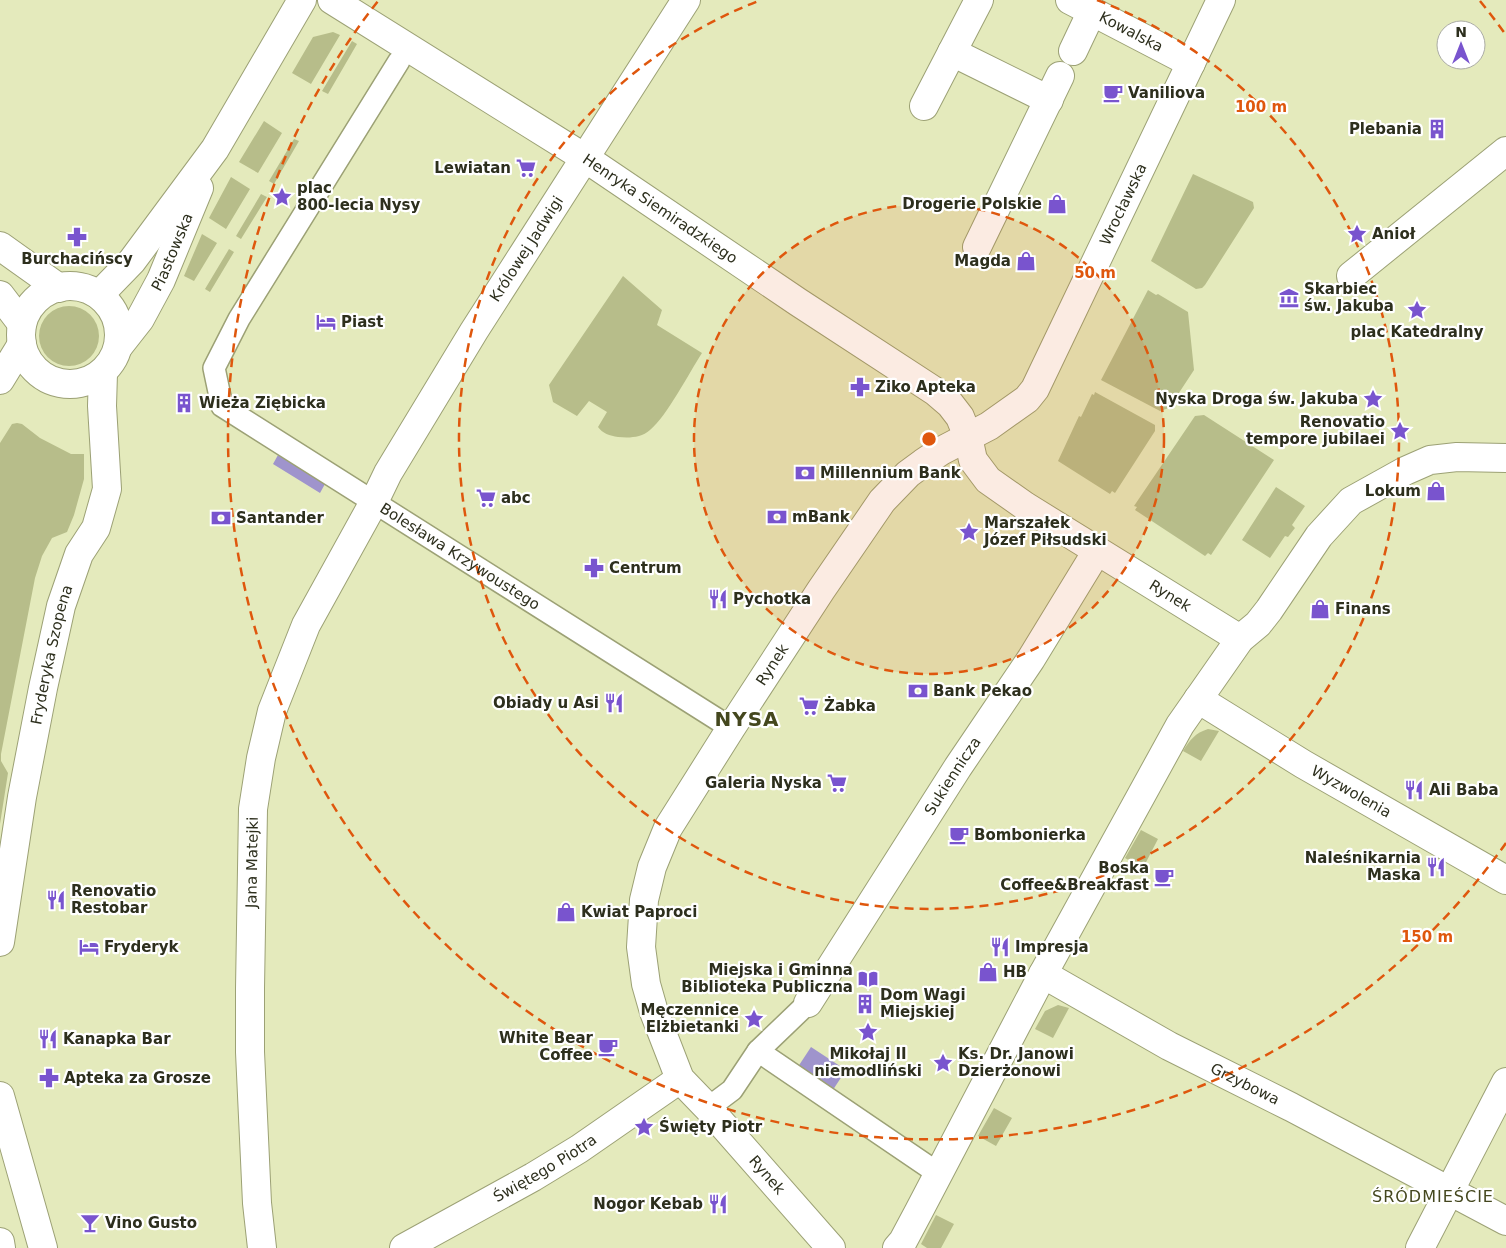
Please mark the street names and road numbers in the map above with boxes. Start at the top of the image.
street label: Kowalska [1096,8,1166,56]
street label: Henryka Siemiradzkiego [579,150,741,267]
street label: Wrocławska [1096,160,1151,248]
street label: Królowej Jadwigi [486,193,567,305]
street label: Piastowska [148,211,197,294]
street label: Bolesława Krzywoustego [377,499,543,614]
street label: Rynek [1146,576,1195,616]
street label: Fryderyka Szopena [27,582,77,726]
street label: Rynek [752,640,793,689]
street label: Sukiennicza [921,734,985,819]
street label: Wyzwolenia [1308,762,1394,821]
street label: Jana Matejki [242,817,262,909]
street label: Grzybowa [1207,1059,1282,1109]
street label: Świętego Piotra [490,1130,600,1206]
street label: Rynek [745,1152,789,1198]

